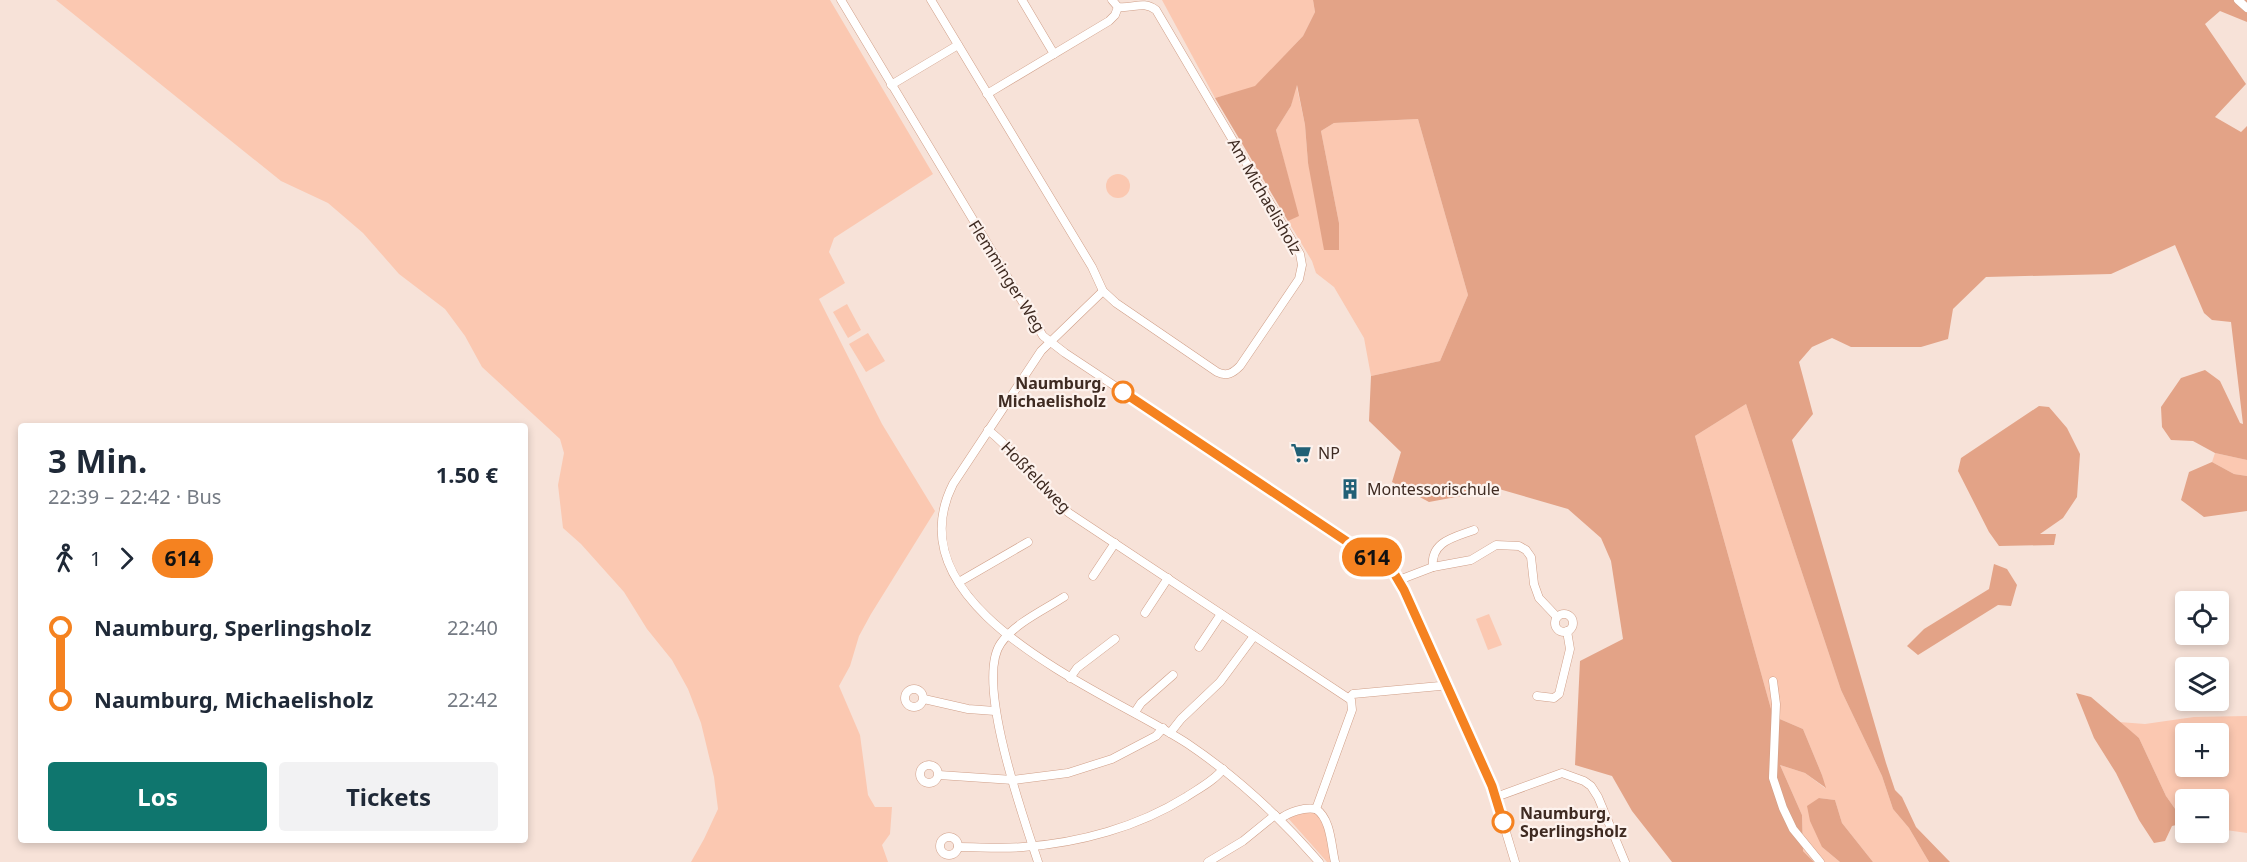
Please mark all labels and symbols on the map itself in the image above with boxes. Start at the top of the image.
street label: Am Michaelisholz [1223,134,1307,258]
street label: Flemminger Weg [964,216,1050,336]
place label: Naumburg, Michaelisholz [998,372,1106,412]
marker: Naumburg, Michaelisholz [1112,381,1134,403]
street label: Hoßfeldweg [996,436,1076,518]
supermarket icon: NP [1289,441,1313,465]
place label: NP [1318,442,1340,464]
building icon: Montessorischule [1338,477,1362,501]
place label: Montessorischule [1367,478,1500,500]
line badge: 614 [1338,538,1406,576]
place label: Naumburg, Sperlingsholz [1520,802,1627,842]
marker: Naumburg, Sperlingsholz [1492,811,1514,833]

